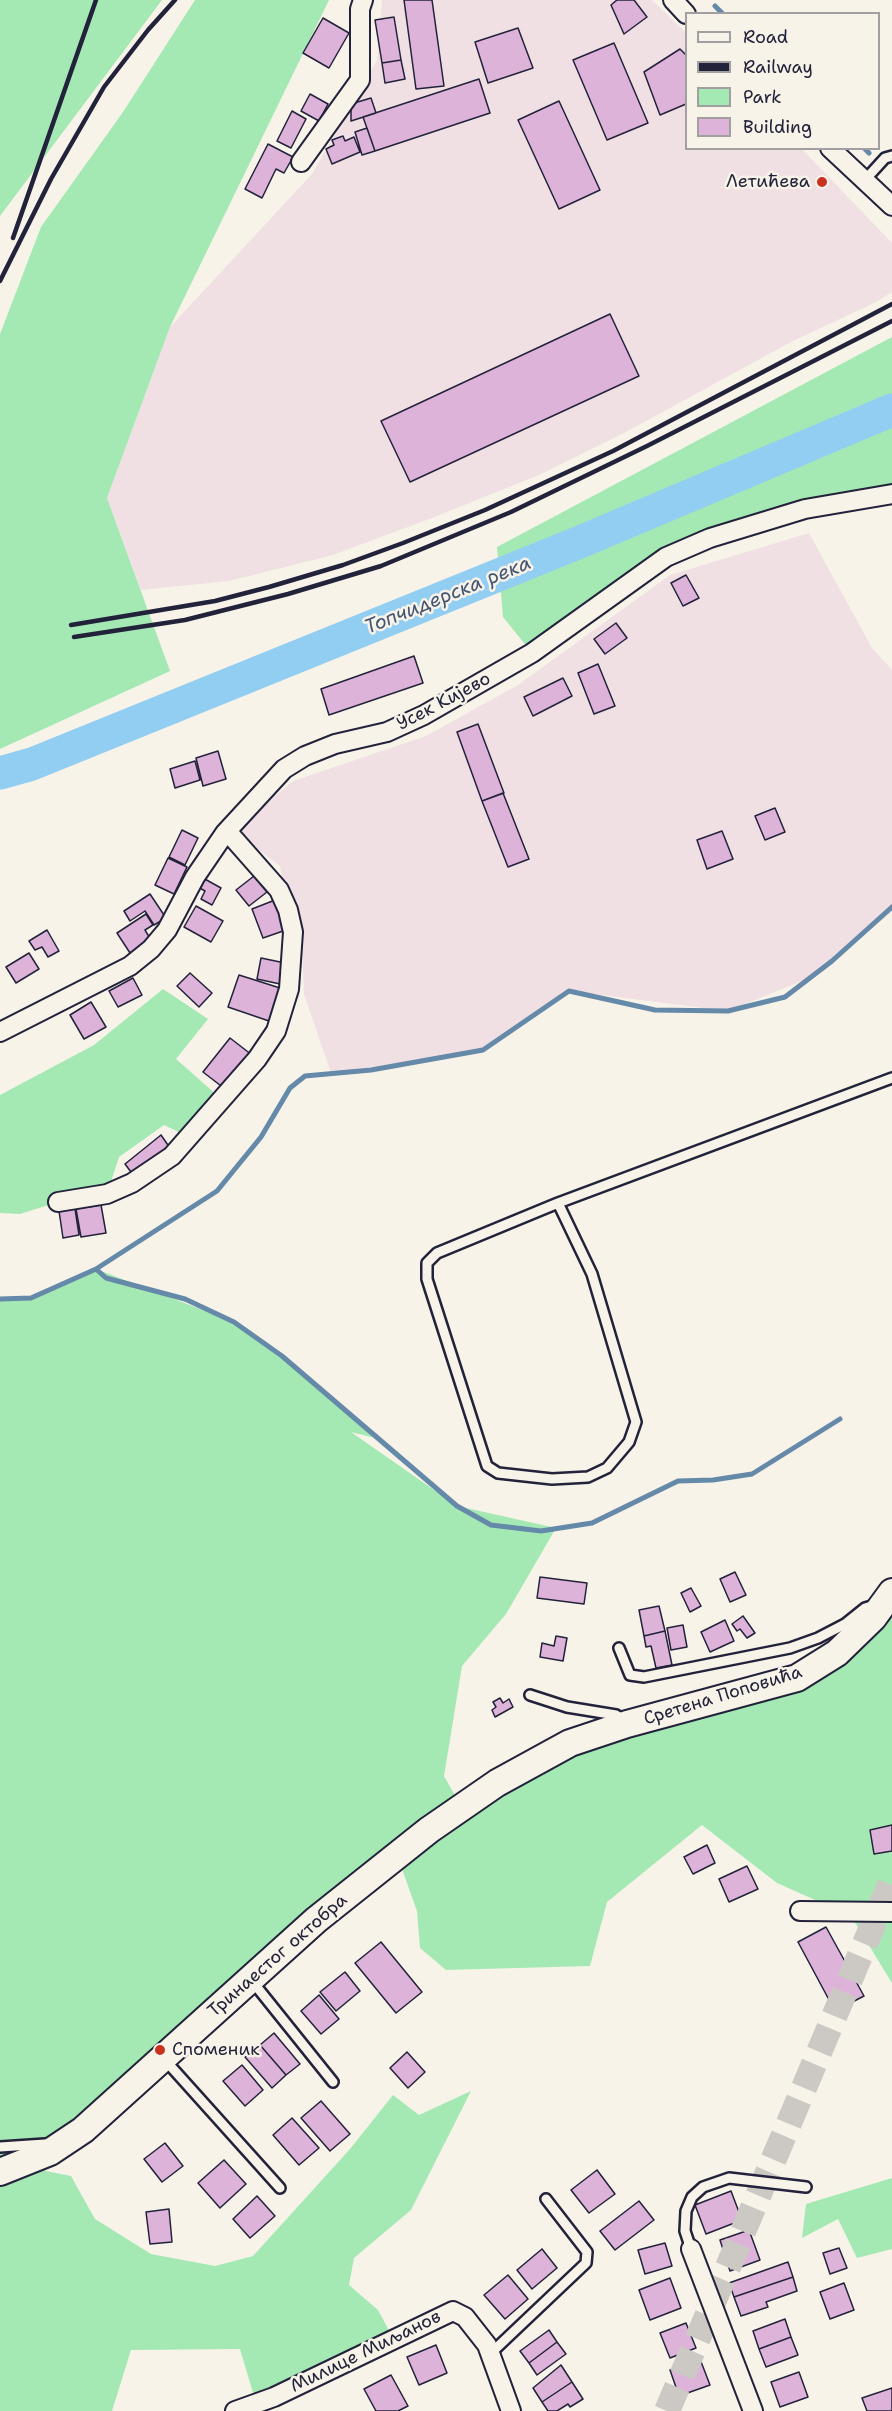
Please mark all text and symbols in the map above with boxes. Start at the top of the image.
legend [685,12,880,150]
text: Road [743,25,788,49]
text: Railway [743,55,813,79]
text: Park [743,85,782,109]
text: Building [743,115,812,139]
place label: Летићева [726,171,810,193]
marker: Летићева [815,175,829,189]
water label: Топчидерска река [361,552,535,640]
street label: Усек Кијево [393,668,495,736]
street label: Сретена Поповића [641,1662,805,1730]
street label: Тринаестог октобра [204,1890,352,2022]
place label: Споменик [172,2039,260,2061]
marker: Споменик [153,2043,167,2057]
street label: Милице Миљанов [287,2306,445,2398]

